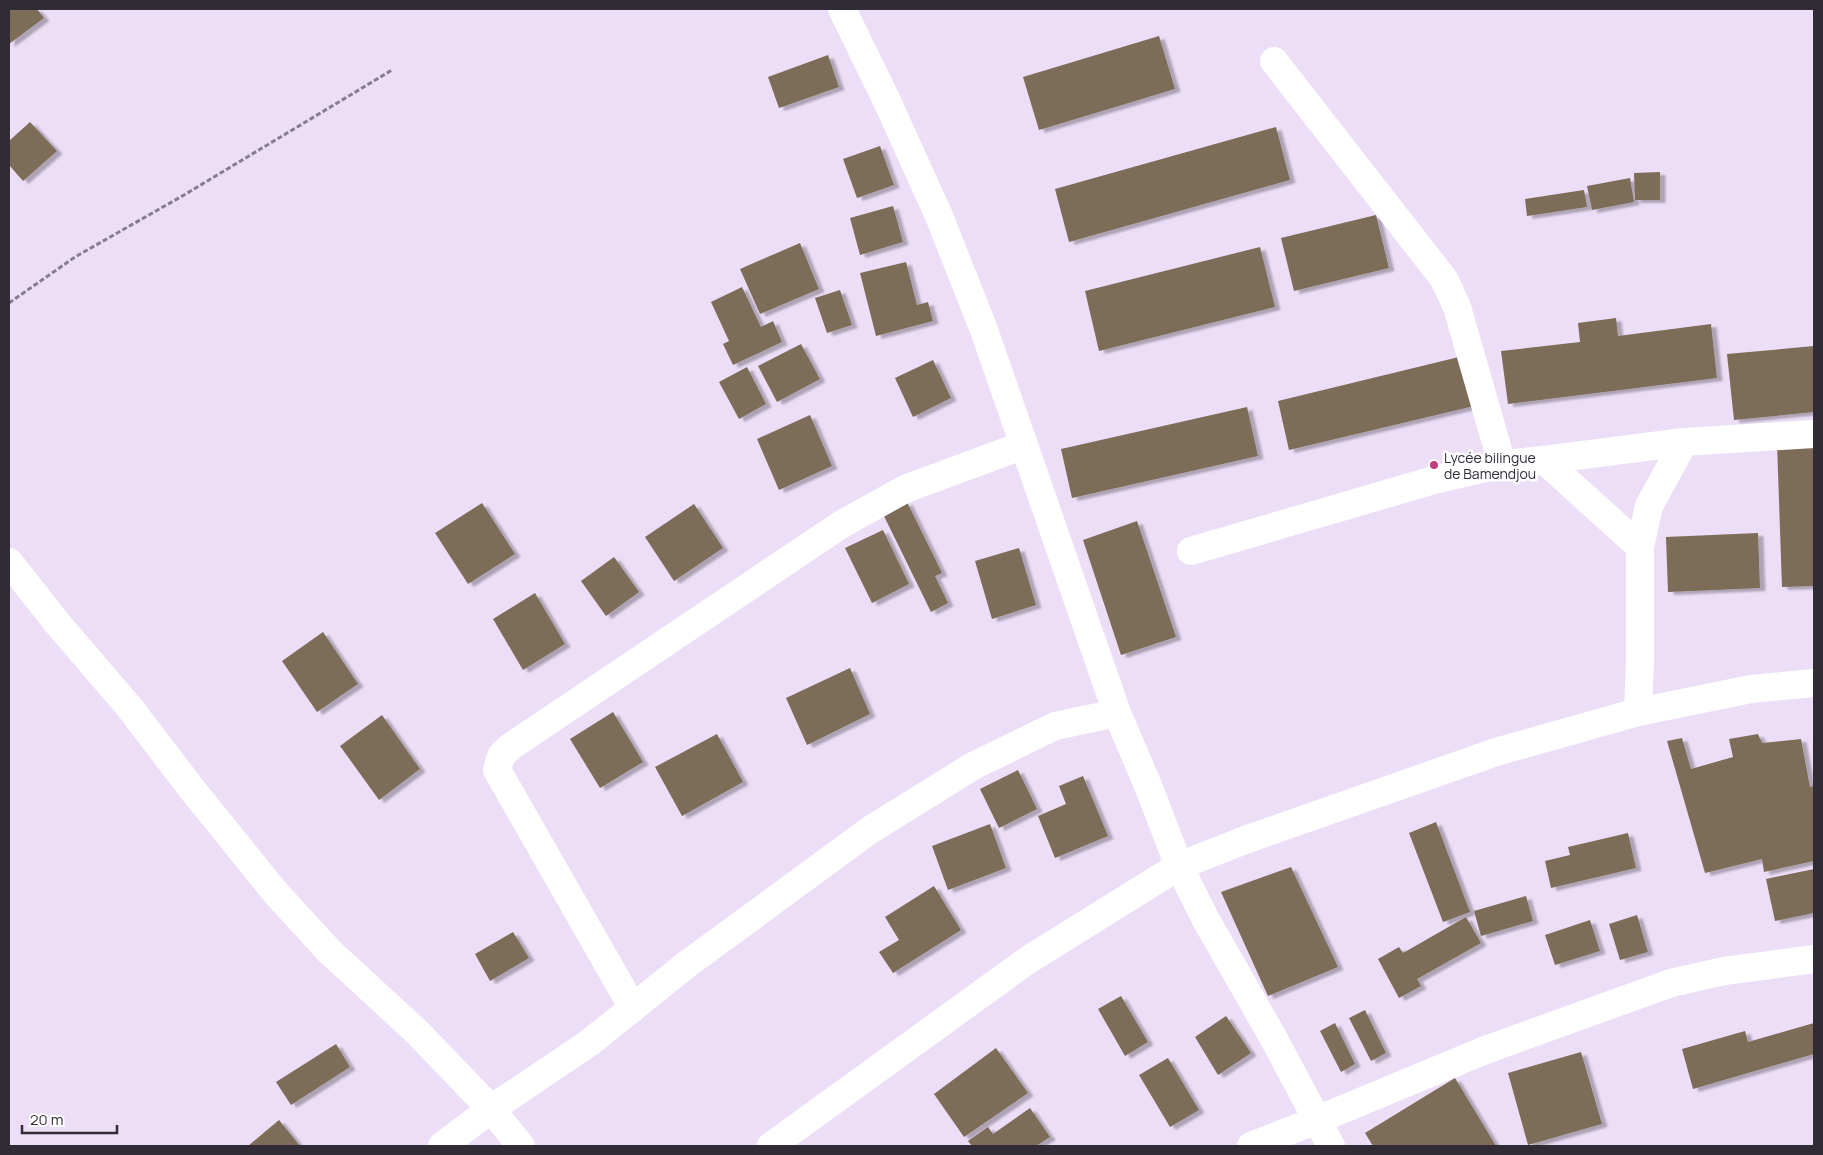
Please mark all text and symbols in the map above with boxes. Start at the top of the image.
place label: Lycée bilingue de Bamendjou [1444,448,1536,483]
marker: Lycée bilingue de Bamendjou [1428,459,1440,471]
scale bar [22,1102,118,1134]
text: 20 m [30,1109,63,1130]

